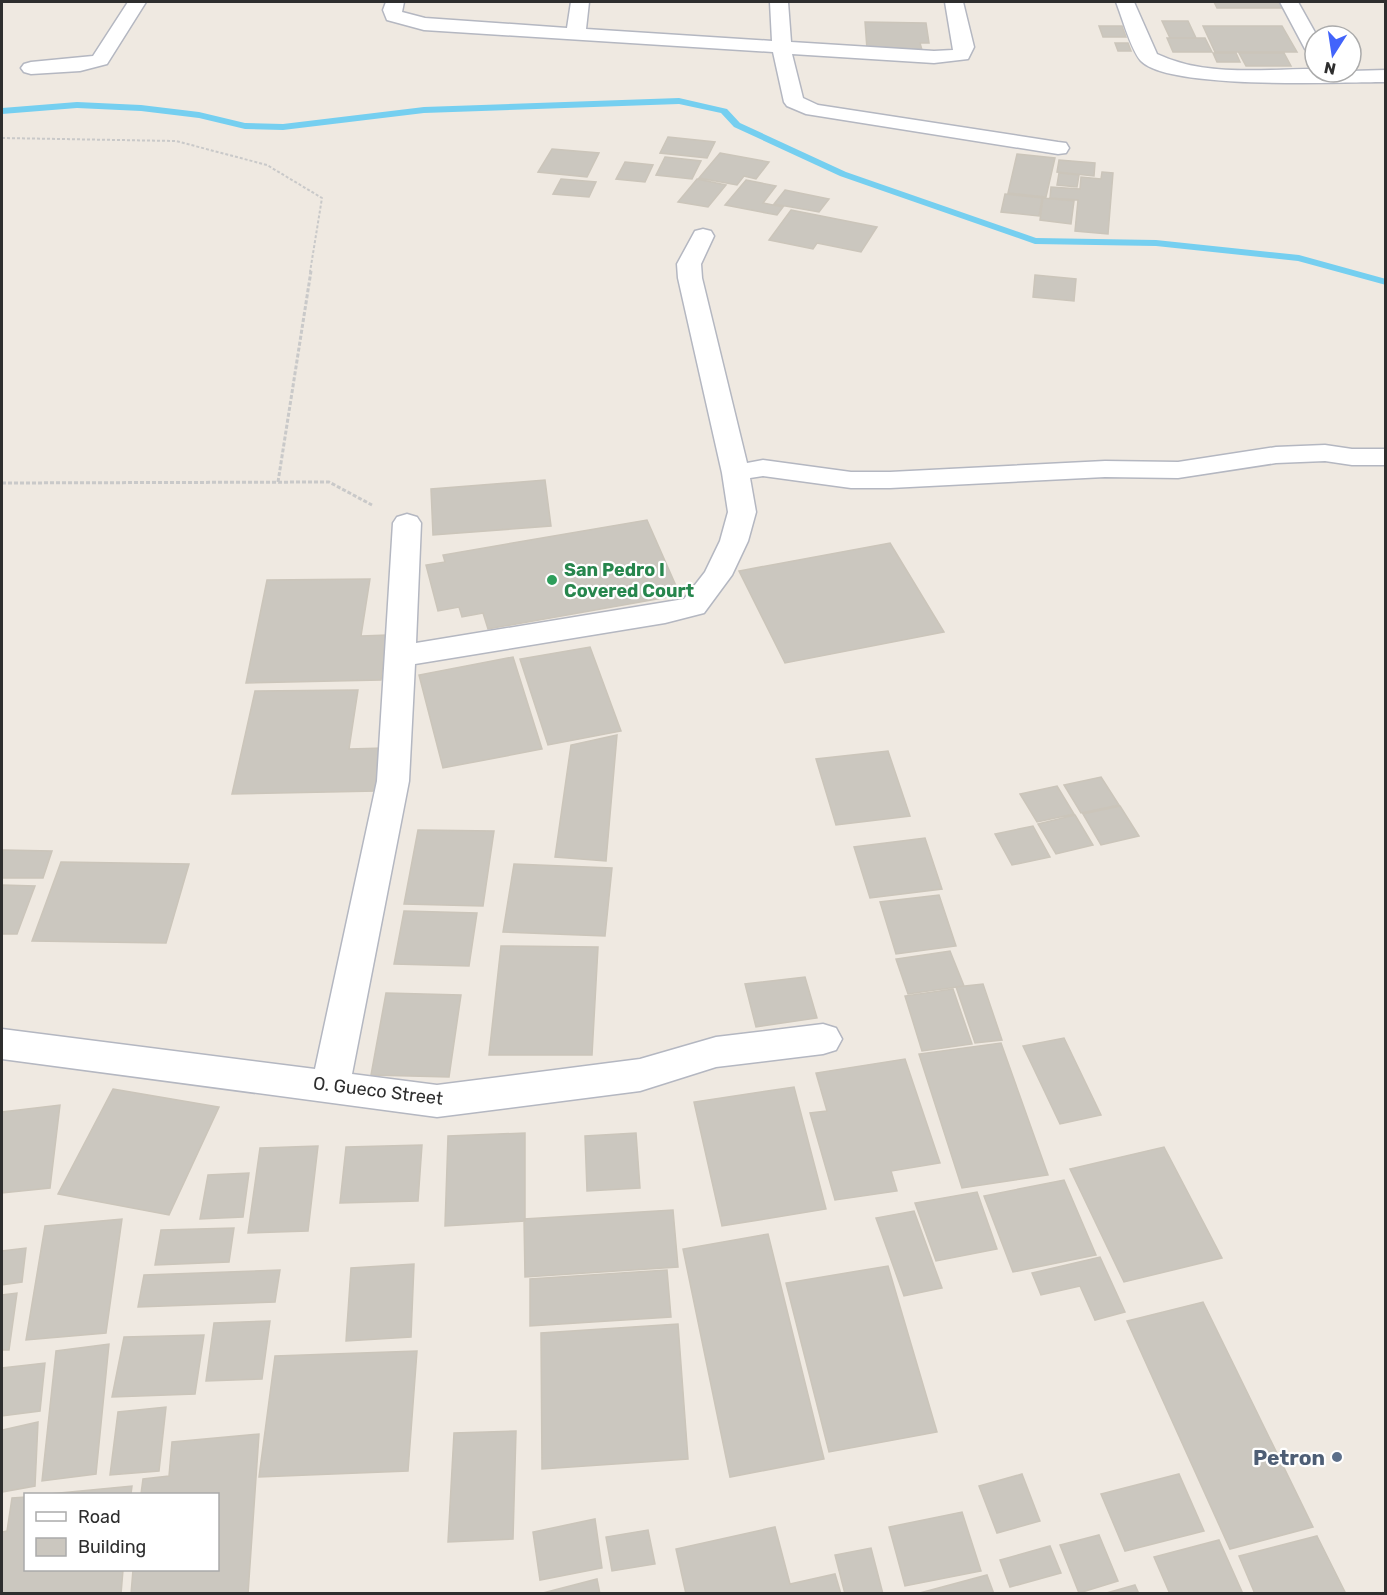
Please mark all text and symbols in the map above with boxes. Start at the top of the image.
north arrow [1303,24,1363,84]
text: N [1322,58,1338,79]
place label: San Pedro I Covered Court [564,559,694,602]
marker: San Pedro I Covered Court [545,573,559,587]
street label: O. Gueco Street [312,1072,444,1110]
place label: Petron [1253,1445,1325,1470]
marker: Petron [1330,1450,1344,1464]
legend [24,1493,219,1571]
text: Road [78,1506,121,1528]
text: Building [78,1536,146,1558]

